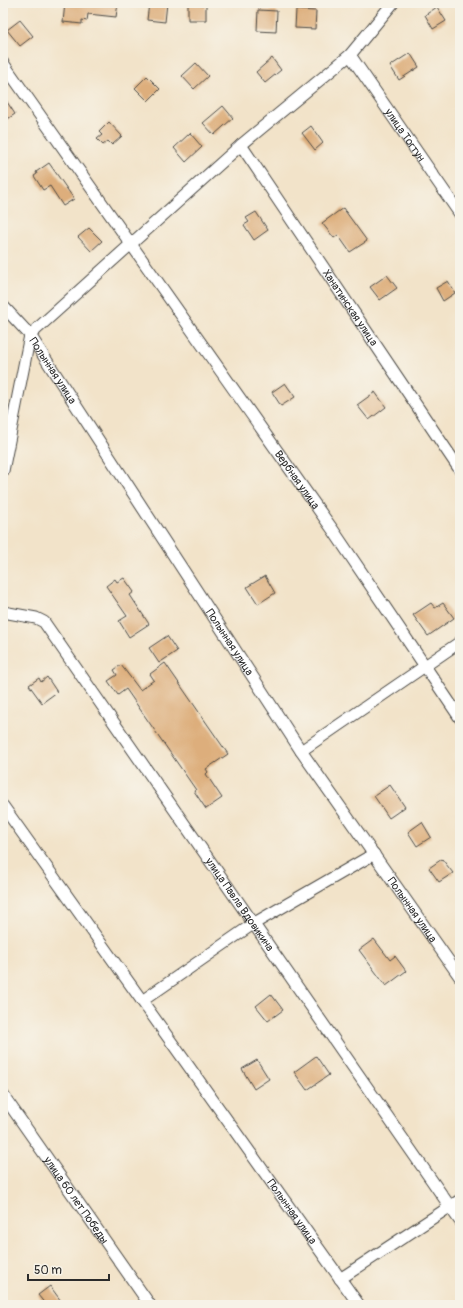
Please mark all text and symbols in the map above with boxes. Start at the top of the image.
street label: улица Тогтун [381,105,428,164]
street label: Ханатинская улица [320,267,380,348]
street label: Полынная улица [26,335,79,406]
street label: Вербная улица [272,448,322,512]
street label: Полынная улица [203,607,256,678]
street label: улица Павла Вдовикина [202,854,276,954]
street label: Полынная улица [385,875,439,945]
street label: улица 60 лет Победы [40,1153,111,1246]
street label: Полынная улица [264,1177,319,1247]
scale bar [28,1256,109,1282]
text: 50 m [34,1263,62,1278]

